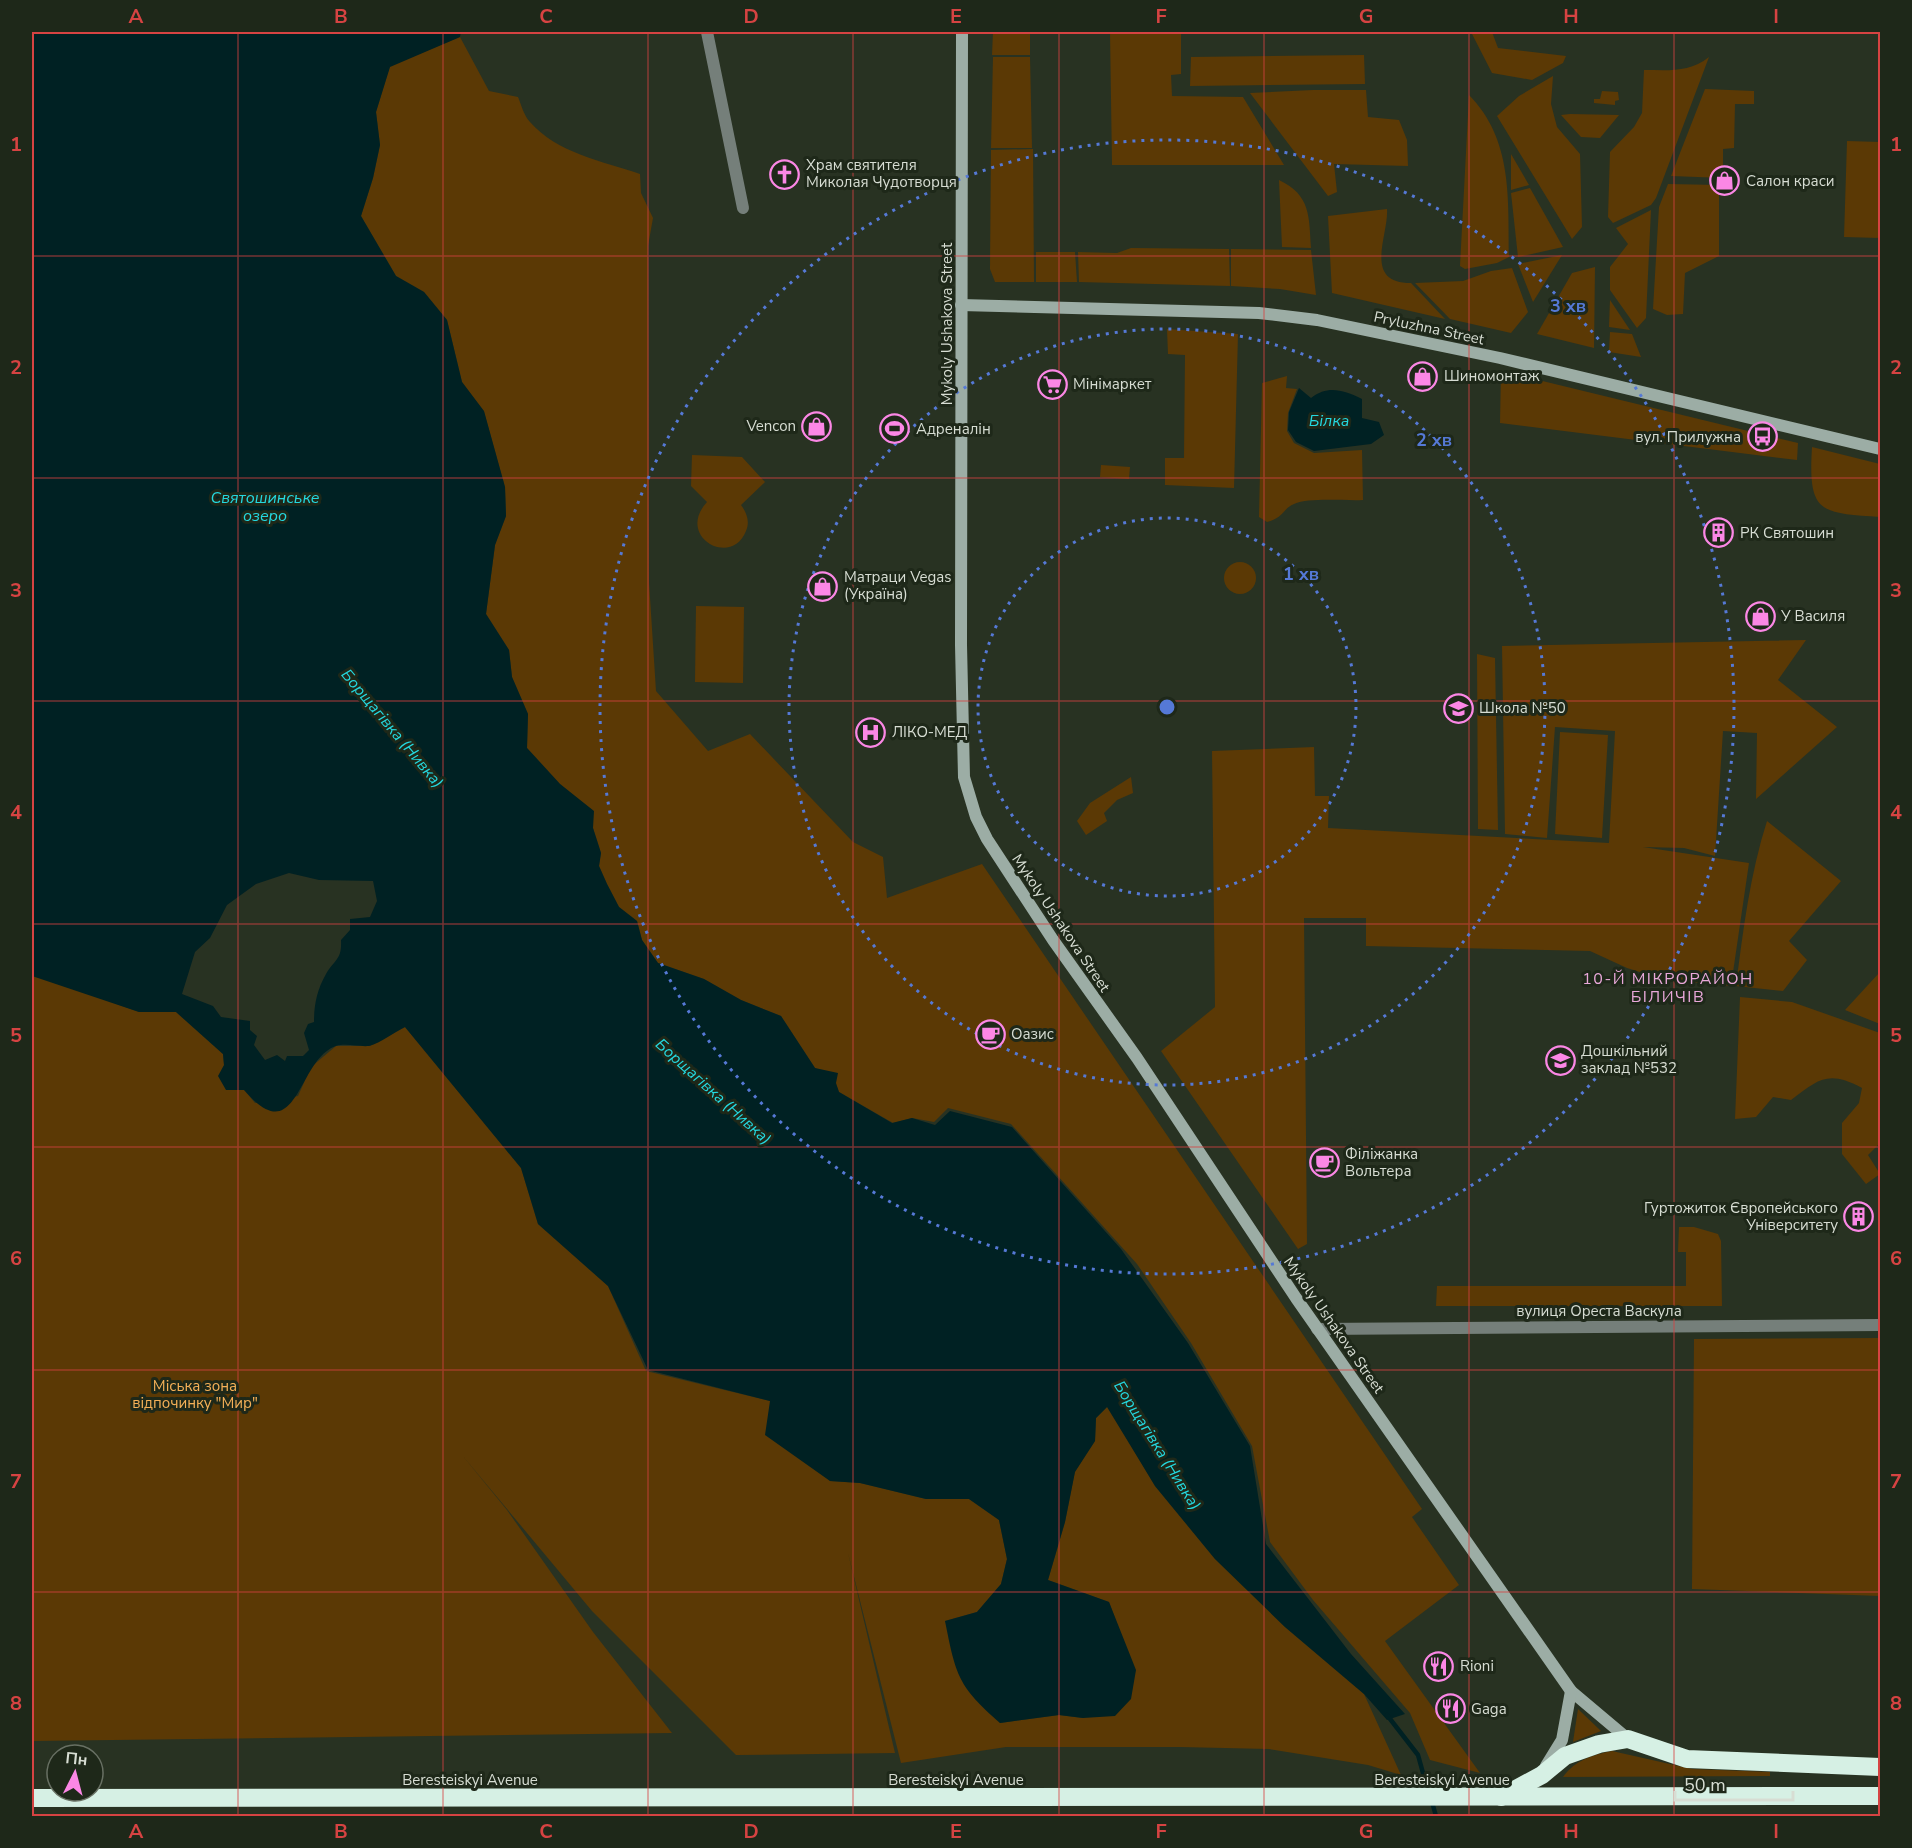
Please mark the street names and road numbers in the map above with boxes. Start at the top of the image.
street label: Mykoly Ushakova Street [937,242,957,405]
street label: Pryluzhna Street [1372,307,1487,350]
street label: Mykoly Ushakova Street [1007,850,1115,997]
street label: Mykoly Ushakova Street [1279,1253,1389,1398]
street label: вулиця Ореста Васкула [1516,1301,1682,1321]
street label: Beresteiskyi Avenue [402,1770,538,1790]
street label: Beresteiskyi Avenue [888,1770,1024,1790]
street label: Beresteiskyi Avenue [1374,1770,1510,1790]

